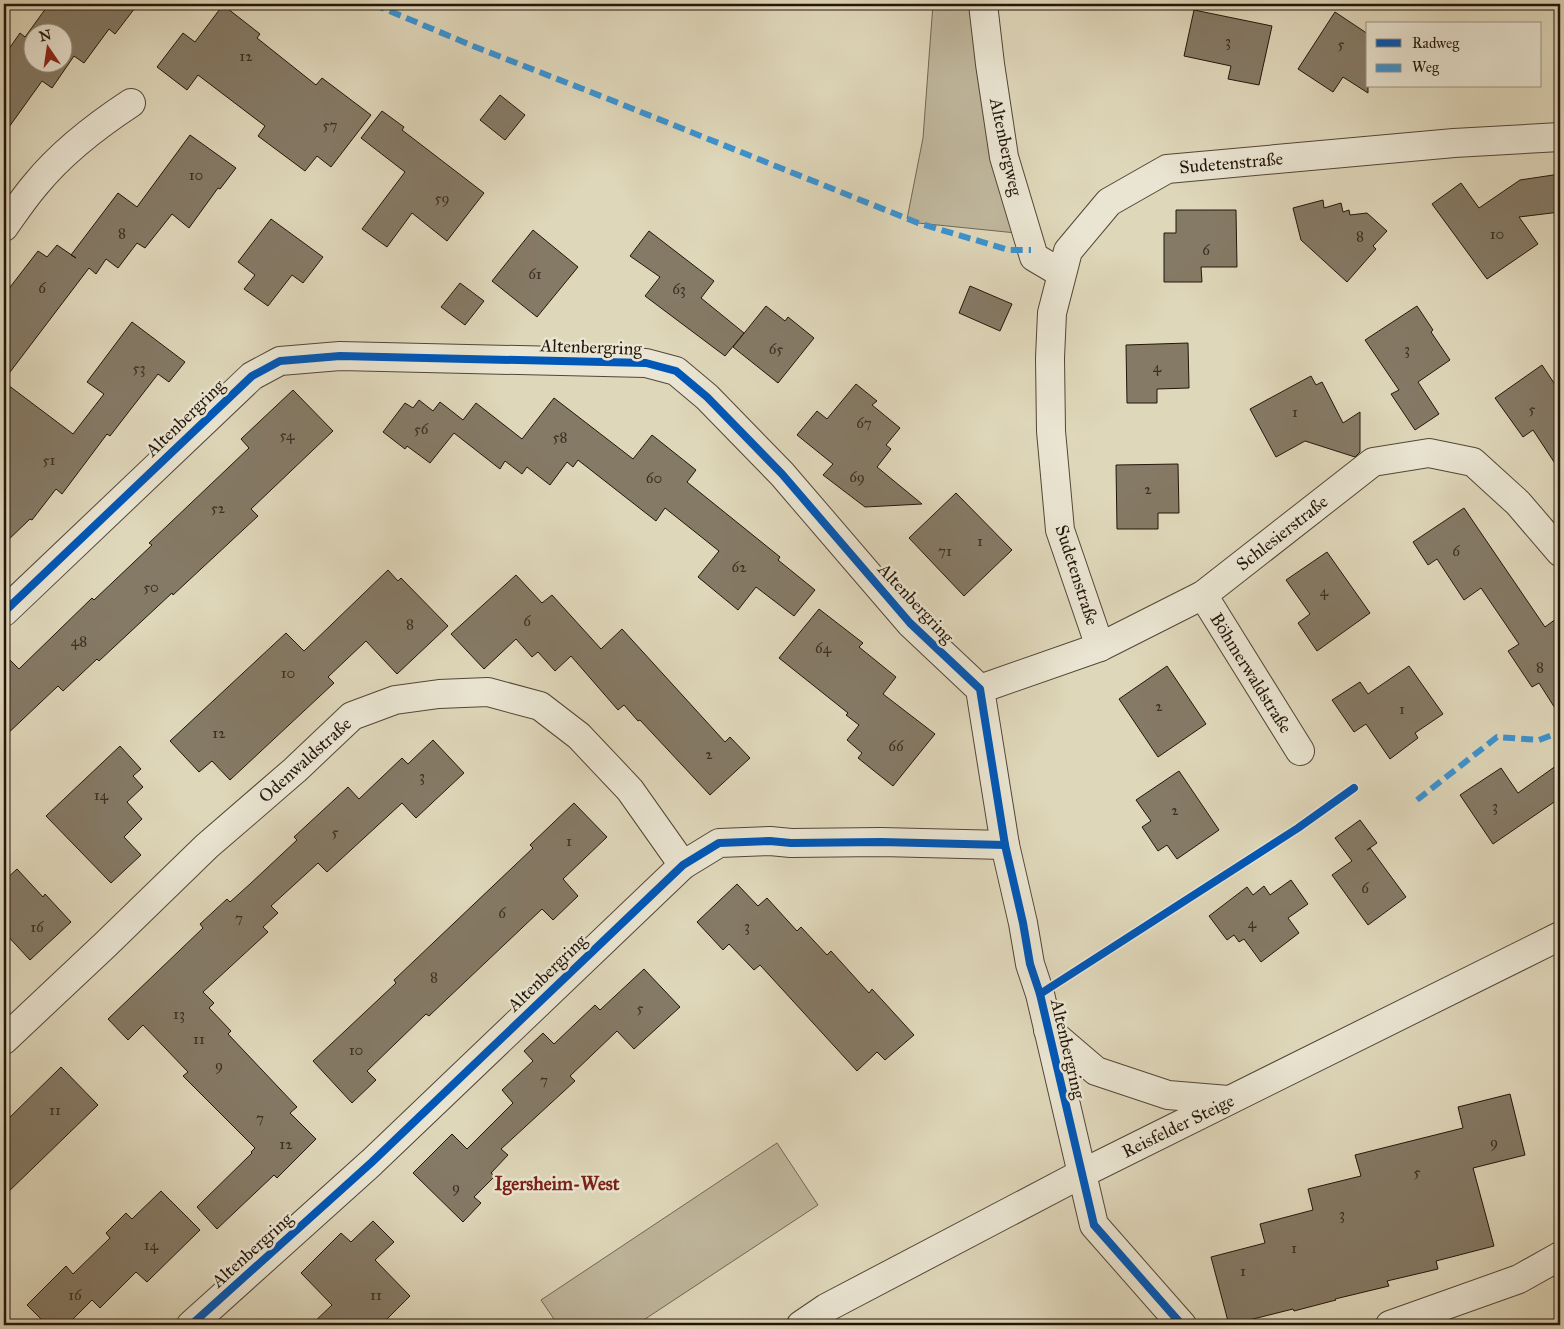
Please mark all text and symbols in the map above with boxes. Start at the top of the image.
north arrow [22,22,72,72]
legend [1366,22,1542,88]
text: N [37,26,53,45]
house number: 3 [1225,32,1231,50]
text: Radweg [1412,34,1460,52]
house number: 5 [1338,35,1345,53]
house number: 12 [239,47,253,65]
text: Weg [1412,58,1440,76]
street label: Altenbergweg [984,95,1027,199]
house number: 57 [323,116,337,134]
street label: Sudetenstraße [1178,148,1284,178]
house number: 10 [189,166,203,184]
house number: 59 [434,189,450,207]
house number: 8 [118,224,126,242]
house number: 10 [1490,225,1504,243]
house number: 8 [1356,227,1364,245]
house number: 6 [1202,241,1211,259]
house number: 61 [528,265,542,283]
house number: 6 [38,279,47,297]
house number: 63 [672,280,686,298]
street label: Altenbergring [539,334,643,361]
house number: 65 [769,340,783,358]
house number: 3 [1404,340,1410,358]
house number: 4 [1153,358,1162,376]
house number: 53 [133,359,145,377]
street label: Altenbergring [140,374,230,463]
house number: 5 [1529,400,1536,418]
house number: 1 [1292,403,1298,421]
house number: 67 [856,414,872,432]
house number: 56 [414,420,430,438]
house number: 54 [280,426,295,444]
house number: 58 [553,428,567,446]
house number: 51 [43,451,56,469]
house number: 69 [849,468,865,486]
house number: 60 [646,469,662,487]
house number: 2 [1144,480,1152,498]
street label: Schlesierstraße [1232,490,1332,576]
house number: 52 [211,499,226,517]
street label: Sudetenstraße [1050,522,1104,628]
house number: 1 [977,532,983,550]
house number: 71 [938,542,952,560]
house number: 6 [1452,542,1461,560]
house number: 62 [731,558,747,576]
street label: Altenbergring [872,558,959,649]
house number: 50 [143,578,159,596]
house number: 4 [1320,582,1329,600]
street label: Böhmerwaldstraße [1205,609,1297,737]
house number: 6 [523,612,532,630]
house number: 8 [406,615,414,633]
house number: 48 [71,632,87,650]
house number: 64 [815,639,832,657]
house number: 8 [1536,658,1544,676]
house number: 10 [281,664,295,682]
house number: 2 [1155,697,1163,715]
house number: 1 [1399,700,1405,718]
street label: Odenwaldstraße [254,713,356,807]
house number: 12 [212,724,226,742]
house number: 66 [888,737,905,755]
house number: 2 [705,745,713,763]
house number: 3 [419,767,425,785]
house number: 14 [94,786,109,804]
house number: 3 [1492,797,1498,815]
house number: 2 [1171,801,1179,819]
house number: 5 [332,823,339,841]
house number: 1 [566,832,572,850]
house number: 6 [1361,879,1370,897]
house number: 6 [498,904,507,922]
house number: 7 [235,909,243,927]
house number: 4 [1248,914,1257,932]
house number: 3 [744,917,750,935]
house number: 16 [30,918,45,936]
street label: Altenbergring [502,929,592,1018]
house number: 8 [430,968,438,986]
street label: Altenbergring [1045,996,1090,1102]
house number: 5 [637,999,644,1017]
house number: 13 [173,1005,185,1023]
house number: 11 [193,1030,205,1048]
house number: 10 [349,1041,363,1059]
house number: 9 [215,1056,223,1074]
house number: 7 [540,1071,548,1089]
street label: Reisfelder Steige [1118,1089,1238,1164]
house number: 11 [49,1101,61,1119]
house number: 7 [256,1109,264,1127]
house number: 9 [1490,1133,1498,1151]
house number: 12 [279,1135,293,1153]
house number: 5 [1414,1163,1421,1181]
district label: Igersheim-West [494,1172,620,1196]
house number: 9 [452,1178,460,1196]
house number: 3 [1339,1205,1345,1223]
street label: Altenbergring [206,1207,298,1294]
house number: 14 [144,1236,159,1254]
house number: 1 [1291,1239,1297,1257]
house number: 1 [1240,1262,1246,1280]
house number: 16 [68,1286,83,1304]
house number: 11 [370,1286,382,1304]

